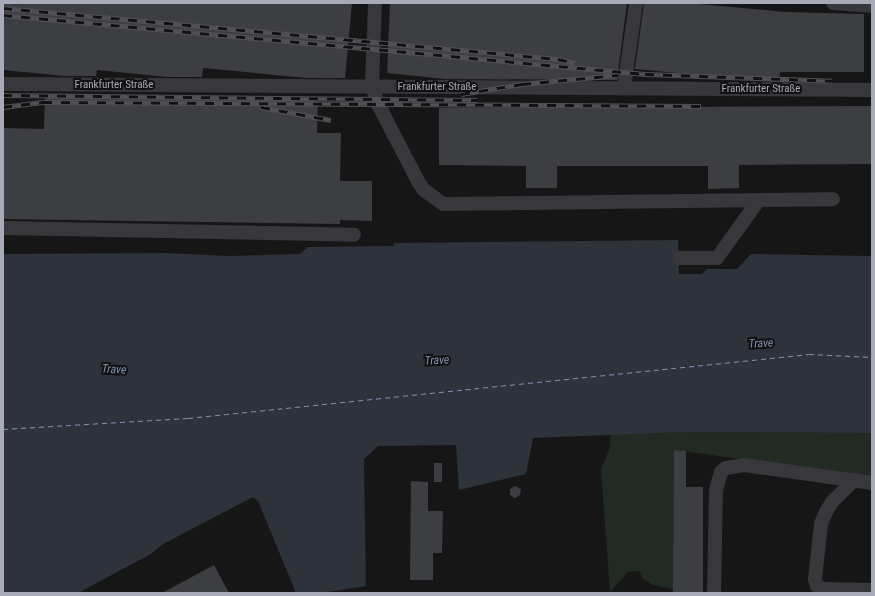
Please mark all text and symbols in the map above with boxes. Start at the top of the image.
street label: Frankfurter Straße [75,78,153,92]
street label: Frankfurter Straße [398,80,476,94]
street label: Frankfurter Straße [722,82,800,96]
water label: Trave [748,336,774,352]
water label: Trave [424,353,450,369]
water label: Trave [101,362,127,378]

